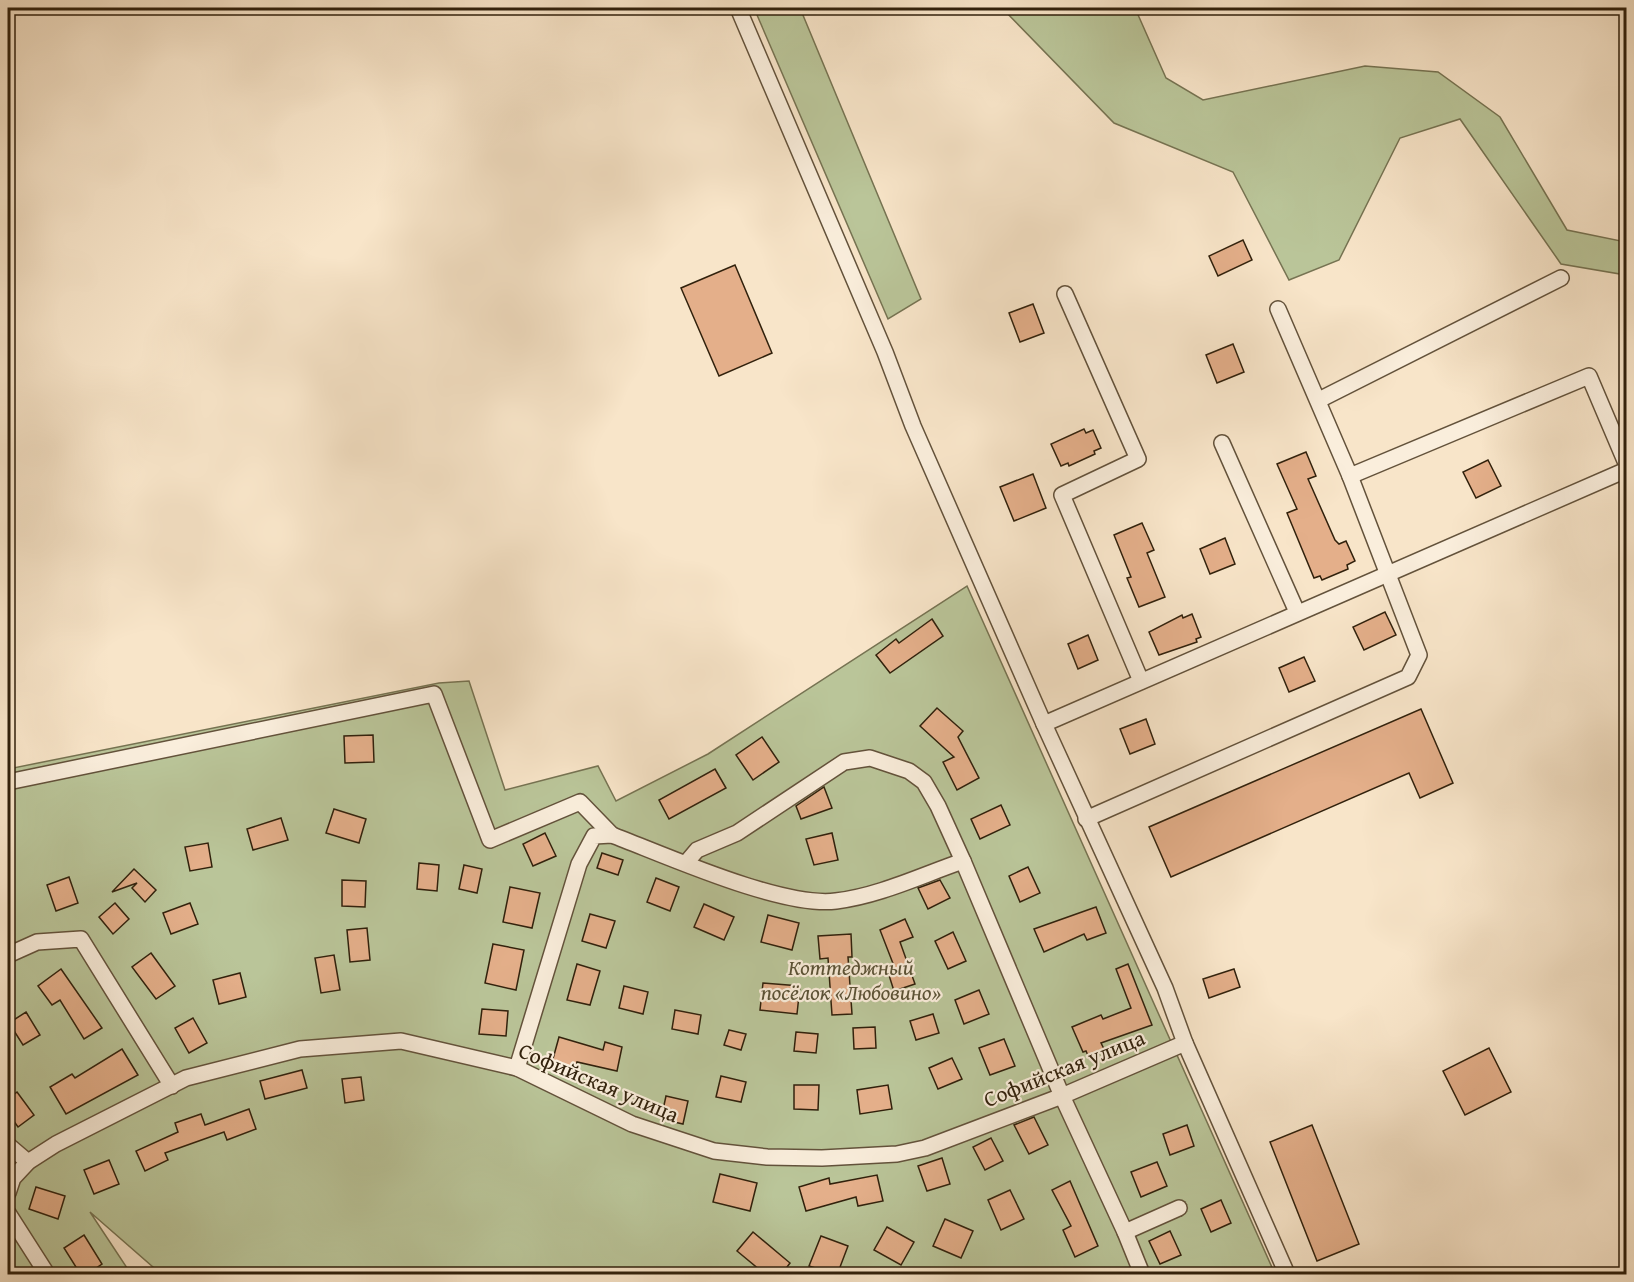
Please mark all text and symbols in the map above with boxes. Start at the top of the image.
park label: Коттеджный посёлок «Любовино» [761,951,941,1008]
street label: Софийская улица [979,1021,1150,1115]
street label: Софийская улица [514,1034,685,1130]

